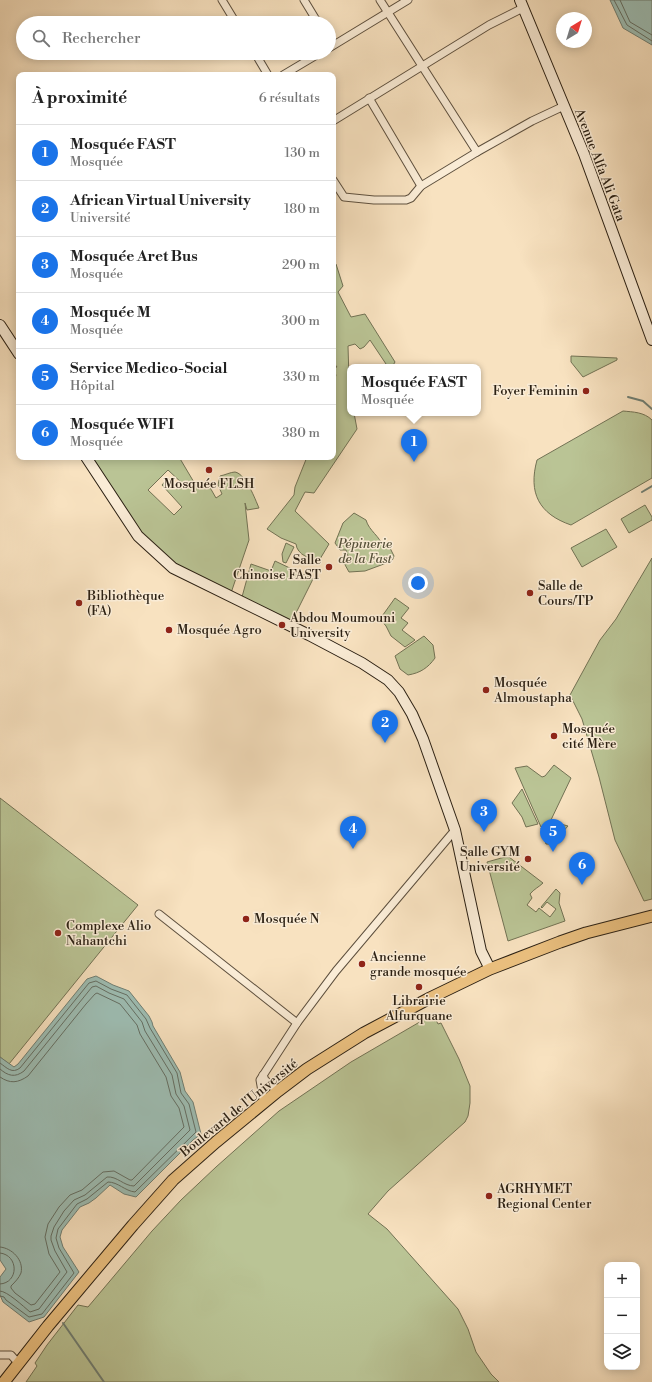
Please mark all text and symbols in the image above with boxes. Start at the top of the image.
north arrow [556,12,592,48]
search box [16,16,336,60]
icon: search [30,27,52,49]
text: Rechercher [62,29,141,48]
text: À proximité [32,87,127,109]
text: 6 résultats [259,90,320,106]
street label: Avenue Alfa Ali Gata [571,105,629,224]
text: Mosquée FAST [70,135,176,154]
text: 1 [42,145,48,161]
text: 130 m [285,145,320,161]
text: Mosquée [70,154,123,170]
text: African Virtual University [70,191,251,210]
text: 2 [41,201,49,217]
text: 180 m [284,201,320,217]
text: Université [70,210,131,226]
text: Mosquée Aret Bus [70,247,198,266]
text: 3 [41,257,49,273]
text: 290 m [282,257,320,273]
text: Mosquée [70,266,123,282]
text: Mosquée M [70,303,151,322]
text: 4 [41,313,49,329]
text: 300 m [282,313,320,329]
text: Mosquée [70,322,123,338]
text: Service Medico-Social [70,359,227,378]
popup [347,364,481,416]
text: 5 [41,369,49,385]
text: 330 m [283,369,320,385]
text: Mosquée FAST [361,373,467,392]
text: Hôpital [70,378,115,394]
place label: Foyer Feminin [493,383,578,399]
marker: Foyer Feminin [581,386,591,396]
text: Mosquée [361,392,414,408]
text: Mosquée WIFI [70,415,174,434]
text: 6 [41,425,49,441]
text: 380 m [282,425,320,441]
pin: 1 [401,429,427,462]
text: Mosquée [70,434,123,450]
marker: Mosquée FLSH [204,465,214,475]
place label: Mosquée FLSH [164,476,255,492]
park label: Pépinerie de la Fast [337,536,393,567]
place label: Salle Chinoise FAST [233,552,321,583]
marker: Salle Chinoise FAST [324,562,334,572]
your location [408,573,428,593]
place label: Salle de Cours/TP [538,578,594,609]
place label: Bibliothèque (FA) [86,588,165,619]
marker: Salle de Cours/TP [525,588,535,598]
marker: Bibliothèque (FA) [74,598,84,608]
place label: Abdou Moumouni University [289,610,395,641]
marker: Abdou Moumouni University [277,620,287,630]
place label: Mosquée Agro [177,622,262,638]
marker: Mosquée Agro [164,625,174,635]
place label: Mosquée Almoustapha [493,675,572,706]
marker: Mosquée Almoustapha [481,685,491,695]
pin: 2 [372,710,398,743]
place label: Mosquée cité Mère [562,721,617,752]
marker: Mosquée cité Mère [549,731,559,741]
pin: 3 [471,799,497,832]
pin: 4 [340,816,366,849]
pin: 5 [540,819,566,852]
place label: Salle GYM Université [459,844,521,875]
pin: 6 [569,852,595,885]
marker: Salle GYM Université [523,854,533,864]
place label: Mosquée N [254,911,320,927]
marker: Mosquée N [241,914,251,924]
place label: Complexe Alio Nahantchi [66,918,151,949]
marker: Complexe Alio Nahantchi [53,928,63,938]
place label: Ancienne grande mosquée [369,949,467,980]
marker: Ancienne grande mosquée [357,959,367,969]
marker: Librairie Alfurquane [414,982,424,992]
place label: Librairie Alfurquane [385,993,453,1024]
street label: Boulevard de l'Université [176,1055,301,1161]
place label: AGRHYMET Regional Center [496,1181,592,1212]
marker: AGRHYMET Regional Center [484,1191,494,1201]
map controls [604,1262,640,1370]
button: + [604,1262,640,1298]
button: − [604,1298,640,1334]
button: layers [604,1334,640,1370]

